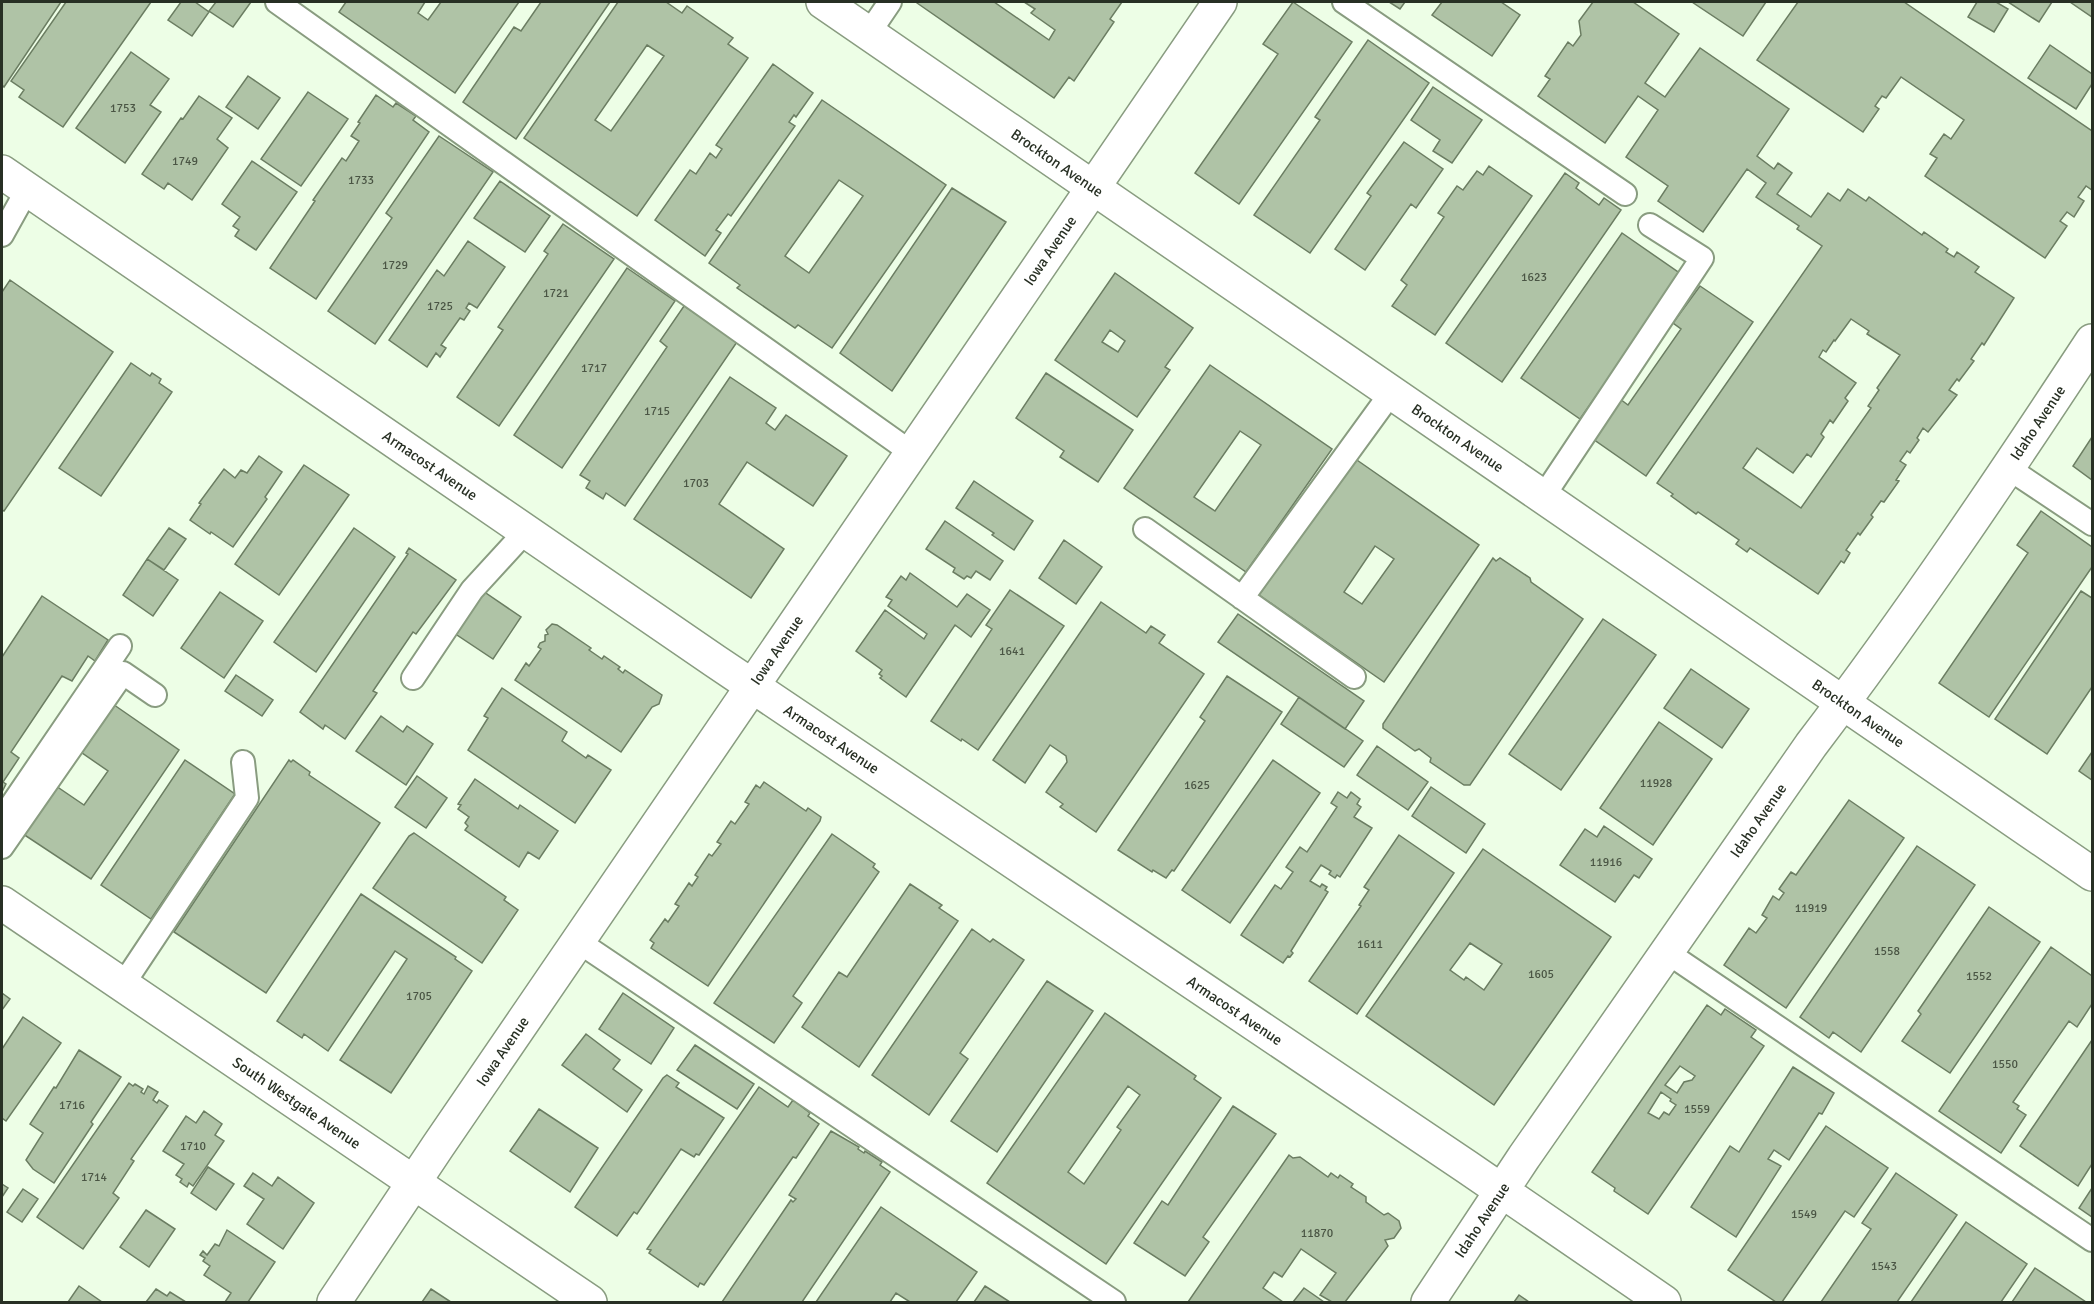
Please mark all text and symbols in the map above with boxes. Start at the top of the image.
house number: 1753 [110,101,136,116]
street label: Brockton Avenue [1007,125,1107,201]
house number: 1749 [172,154,198,169]
house number: 1733 [348,173,374,188]
street label: Iowa Avenue [1020,212,1080,289]
house number: 1729 [382,258,408,273]
house number: 1623 [1521,270,1547,285]
house number: 1721 [543,286,569,301]
house number: 1725 [427,299,453,314]
house number: 1717 [581,361,607,376]
street label: Idaho Avenue [2006,382,2069,464]
street label: Brockton Avenue [1408,400,1507,476]
house number: 1715 [644,404,670,419]
street label: Armacost Avenue [379,427,481,504]
house number: 1703 [683,476,709,491]
street label: Iowa Avenue [747,612,807,689]
house number: 1641 [999,644,1025,659]
street label: Brockton Avenue [1809,675,1908,751]
street label: Armacost Avenue [780,701,883,778]
house number: 11928 [1640,776,1672,791]
house number: 1625 [1184,778,1210,793]
street label: Idaho Avenue [1726,780,1790,861]
house number: 11916 [1590,855,1622,870]
house number: 11919 [1795,901,1827,916]
house number: 1611 [1357,937,1383,952]
house number: 1558 [1874,944,1900,959]
house number: 1605 [1528,967,1554,982]
house number: 1552 [1966,969,1992,984]
street label: Armacost Avenue [1184,972,1286,1049]
house number: 1705 [406,989,432,1004]
street label: Iowa Avenue [472,1013,533,1090]
street label: South Westgate Avenue [229,1053,364,1153]
house number: 1550 [1992,1057,2018,1072]
house number: 1716 [59,1098,85,1113]
house number: 1559 [1684,1102,1710,1117]
house number: 1710 [180,1139,206,1154]
house number: 1714 [81,1170,107,1185]
street label: Idaho Avenue [1451,1179,1513,1261]
house number: 1549 [1791,1207,1817,1222]
house number: 11870 [1301,1226,1333,1241]
house number: 1543 [1871,1259,1897,1274]

